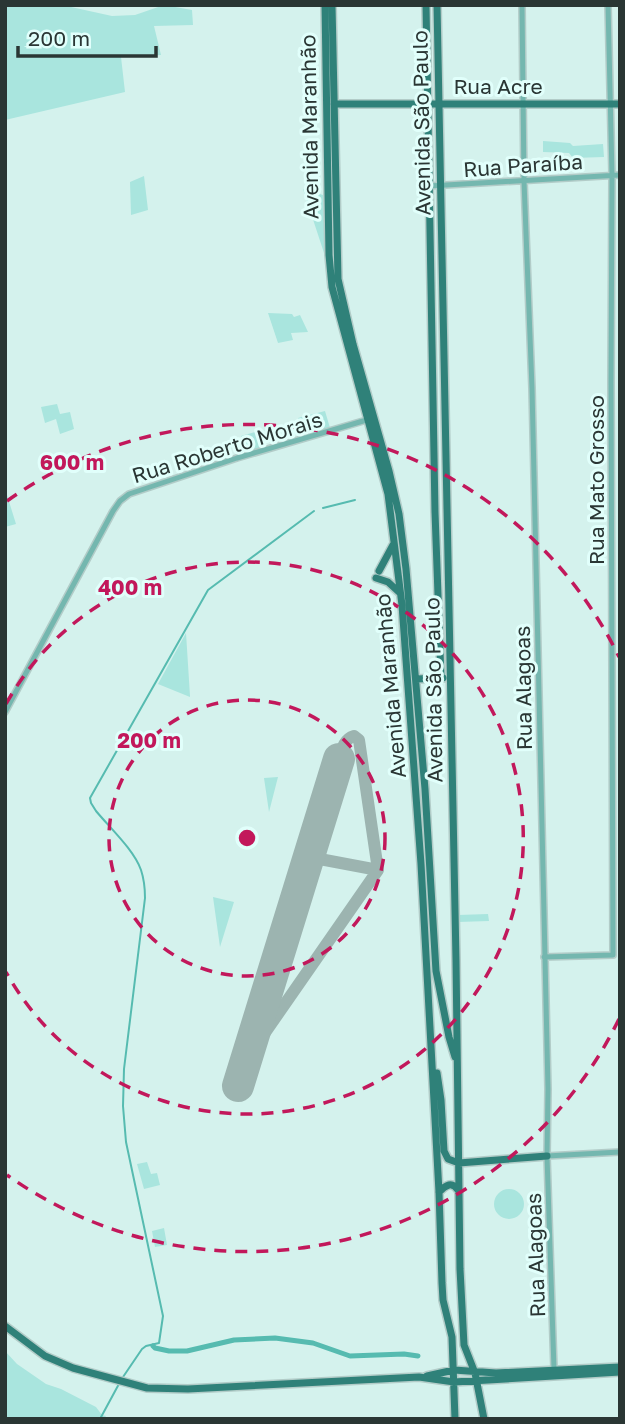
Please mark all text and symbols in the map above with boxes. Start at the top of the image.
scale bar [18,14,156,58]
text: 200 m [28,25,90,51]
street label: Avenida São Paulo [406,30,436,216]
street label: Avenida Maranhão [294,34,324,220]
street label: Rua Acre [453,73,543,99]
street label: Rua Paraíba [462,148,584,182]
street label: Rua Mato Grosso [583,395,609,565]
street label: Rua Roberto Morais [129,406,325,488]
text: 600 m [40,449,104,475]
text: 400 m [98,574,162,600]
street label: Avenida Maranhão [369,593,411,779]
street label: Avenida São Paulo [418,597,448,783]
street label: Rua Alagoas [509,626,537,750]
text: 200 m [117,727,181,753]
centre of rings [235,826,259,850]
street label: Rua Alagoas [520,1192,550,1318]

